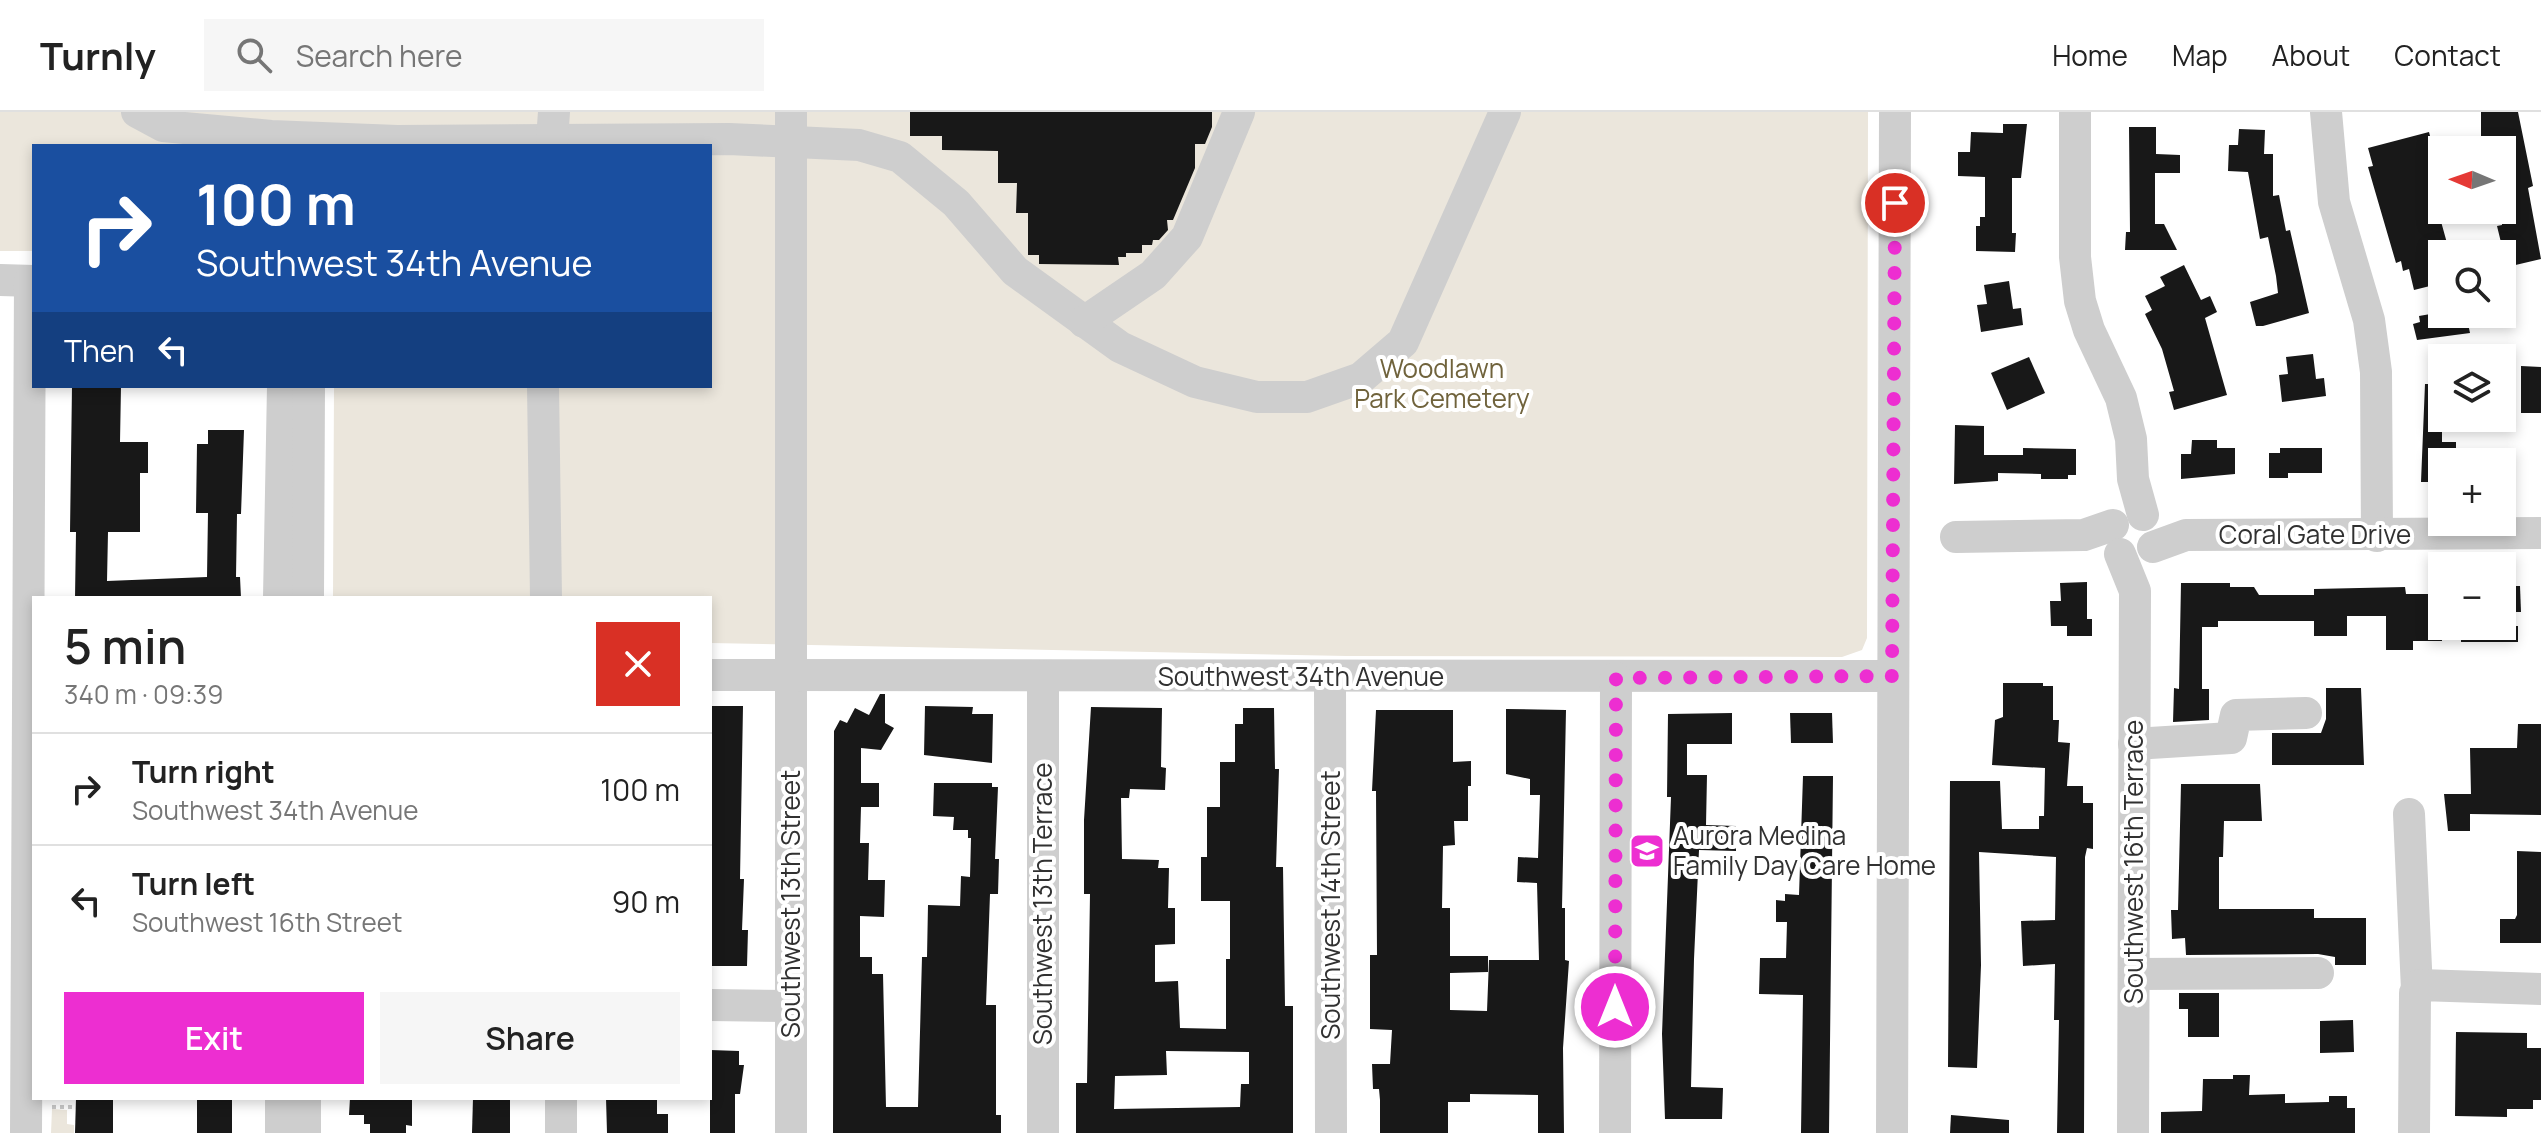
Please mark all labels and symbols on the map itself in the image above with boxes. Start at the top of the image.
north arrow [2428,136,2516,224]
pin [1861,169,1929,237]
park label: Woodlawn Park Cemetery [1354,350,1530,416]
street label: Coral Gate Drive [2219,516,2411,552]
street label: Southwest 34th Avenue [1158,658,1444,694]
street label: Southwest 16th Terrace [2115,720,2151,1004]
street label: Southwest 13th Terrace [1024,763,1060,1045]
street label: Southwest 13th Street [772,770,808,1038]
street label: Southwest 14th Street [1312,770,1348,1040]
place label: Aurora Medina Family Day Care Home [1673,817,1936,883]
school or university icon: Aurora Medina Family Day Care Home [1628,832,1666,870]
position arrow [1573,965,1657,1049]

